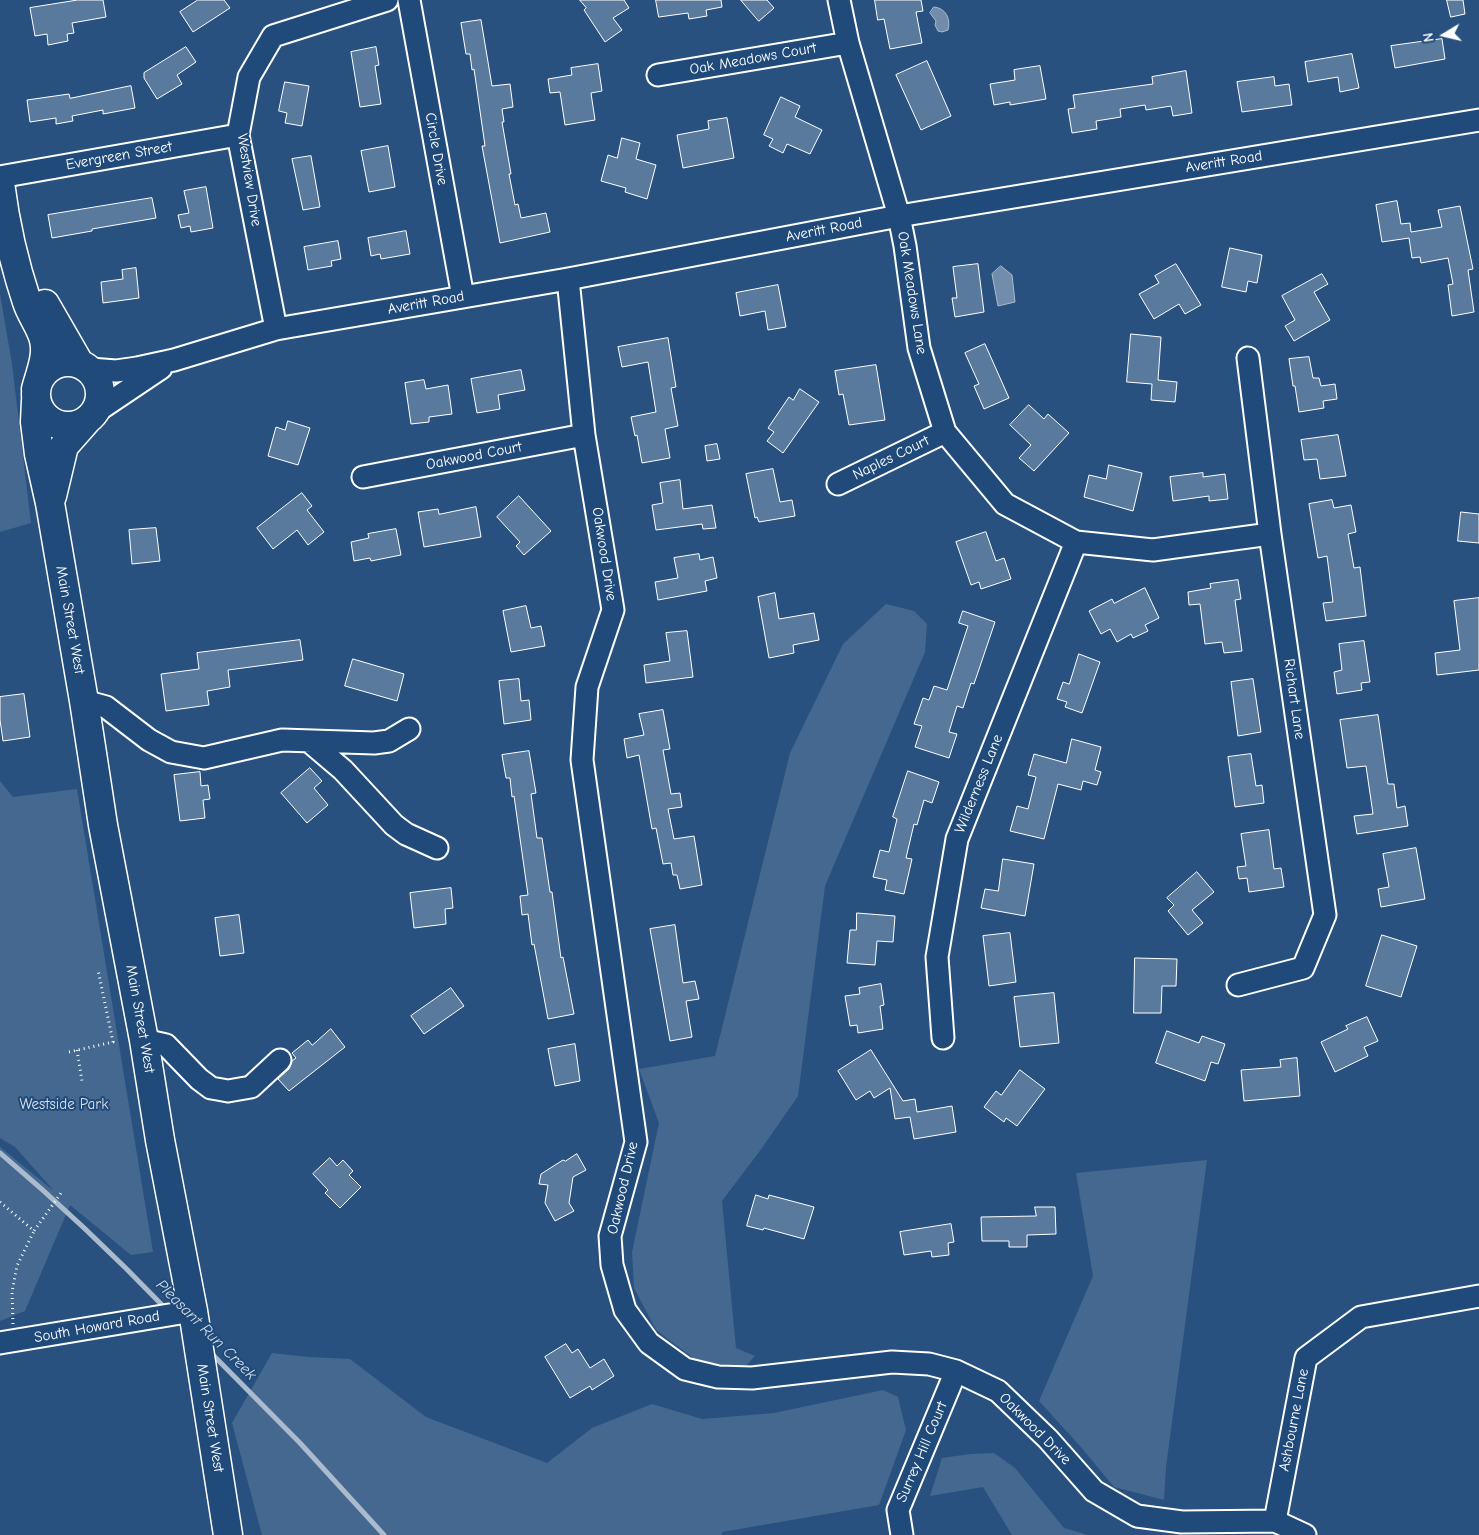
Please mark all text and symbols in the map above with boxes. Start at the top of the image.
north arrow [1419,10,1469,60]
text: N [1420,32,1438,43]
street label: Oak Meadows Court [688,39,818,79]
street label: Circle Drive [421,111,451,187]
street label: Westview Drive [233,132,265,228]
street label: Evergreen Street [64,138,174,174]
street label: Averitt Road [1184,147,1264,177]
street label: Averitt Road [784,214,864,246]
street label: Oak Meadows Lane [893,230,931,356]
street label: Averitt Road [386,287,466,319]
street label: Naples Court [850,432,932,484]
street label: Oakwood Court [425,438,523,474]
street label: Oakwood Drive [588,506,620,602]
street label: Main Street West [52,564,88,676]
street label: Richart Lane [1279,657,1309,741]
street label: Wilderness Lane [951,732,1007,836]
street label: Main Street West [122,963,158,1075]
park label: Westside Park [20,1096,108,1114]
street label: Oakwood Drive [604,1140,642,1236]
water label: Pleasant Run Creek [152,1276,260,1384]
street label: South Howard Road [33,1307,161,1347]
street label: Main Street West [193,1362,227,1474]
street label: Ashbourne Lane [1275,1367,1313,1473]
street label: Oakwood Drive [995,1389,1075,1469]
street label: Surrey Hill Court [893,1399,951,1505]

